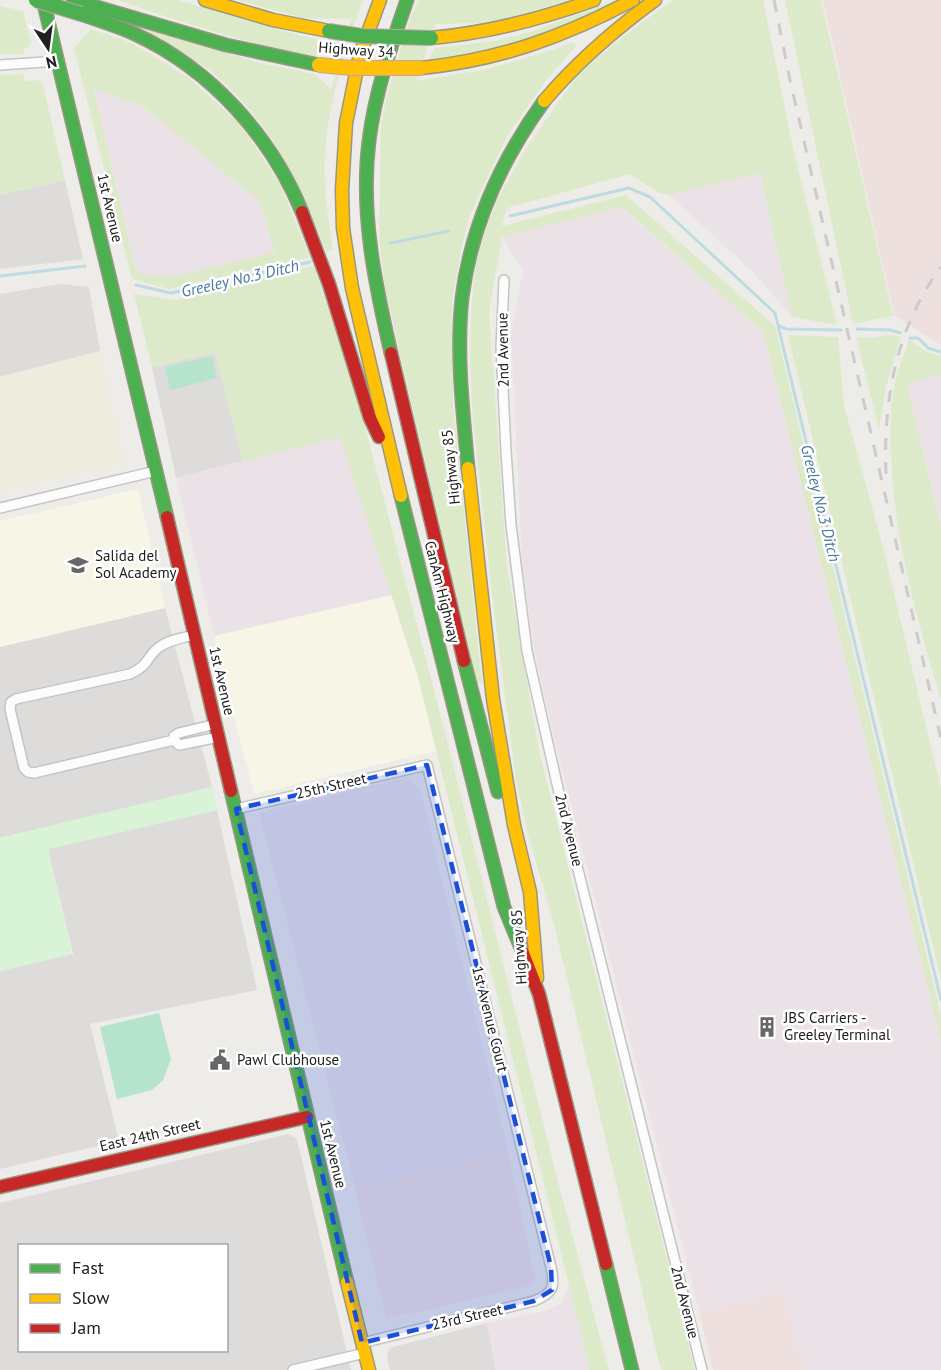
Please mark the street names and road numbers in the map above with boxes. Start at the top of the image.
street label: Highway 34 [318,37,394,62]
street label: 1st Avenue [93,172,128,244]
street label: 2nd Avenue [492,312,513,388]
street label: Highway 85 [437,428,464,506]
street label: CanAm Highway [421,539,464,645]
street label: 1st Avenue [205,645,240,717]
street label: 25th Street [294,768,368,803]
street label: 2nd Avenue [551,791,588,868]
street label: Highway 85 [506,909,531,985]
street label: 1st Avenue Court [468,964,513,1074]
street label: East 24th Street [98,1114,202,1155]
street label: 1st Avenue [316,1118,351,1190]
street label: 2nd Avenue [667,1263,704,1340]
street label: 23rd Street [430,1299,504,1334]

